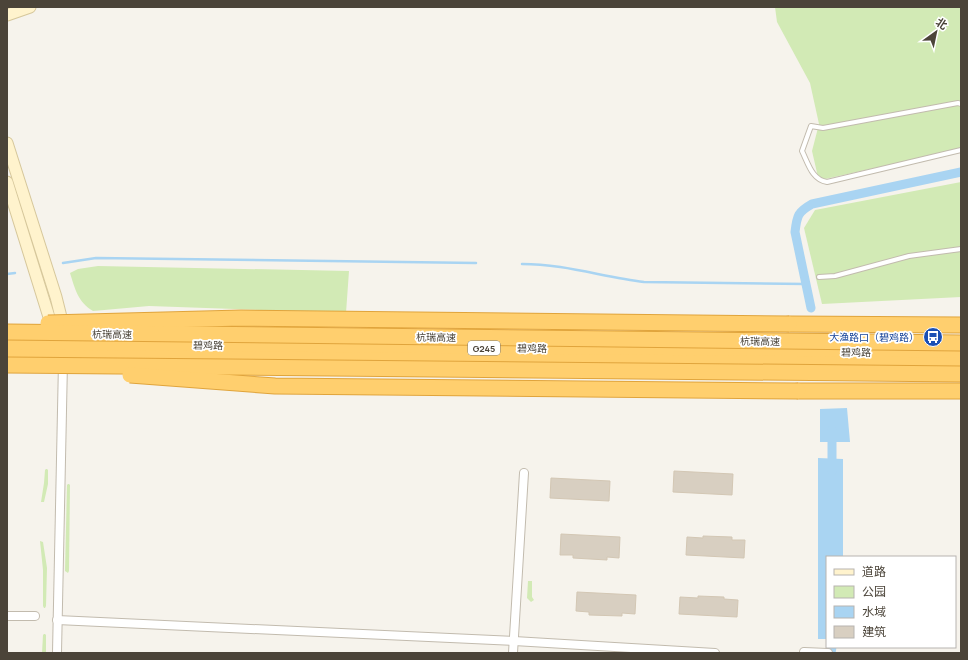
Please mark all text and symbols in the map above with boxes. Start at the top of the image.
north arrow [916,12,956,52]
text: 北 [933,14,950,32]
bus stop icon: 大渔路口（碧鸡路） [922,326,944,348]
street label: 杭瑞高速 [92,327,132,341]
street label: 杭瑞高速 [416,330,456,344]
place label: 大渔路口（碧鸡路） [829,330,919,344]
street label: 杭瑞高速 [740,334,780,348]
street label: 碧鸡路 [193,338,223,352]
road number: G245 [468,341,500,355]
street label: 碧鸡路 [517,341,547,355]
street label: 碧鸡路 [841,345,871,359]
legend [826,556,956,648]
text: 道路 [862,563,886,580]
text: 公园 [862,583,886,600]
text: 水域 [862,603,886,620]
text: 建筑 [862,623,886,640]

